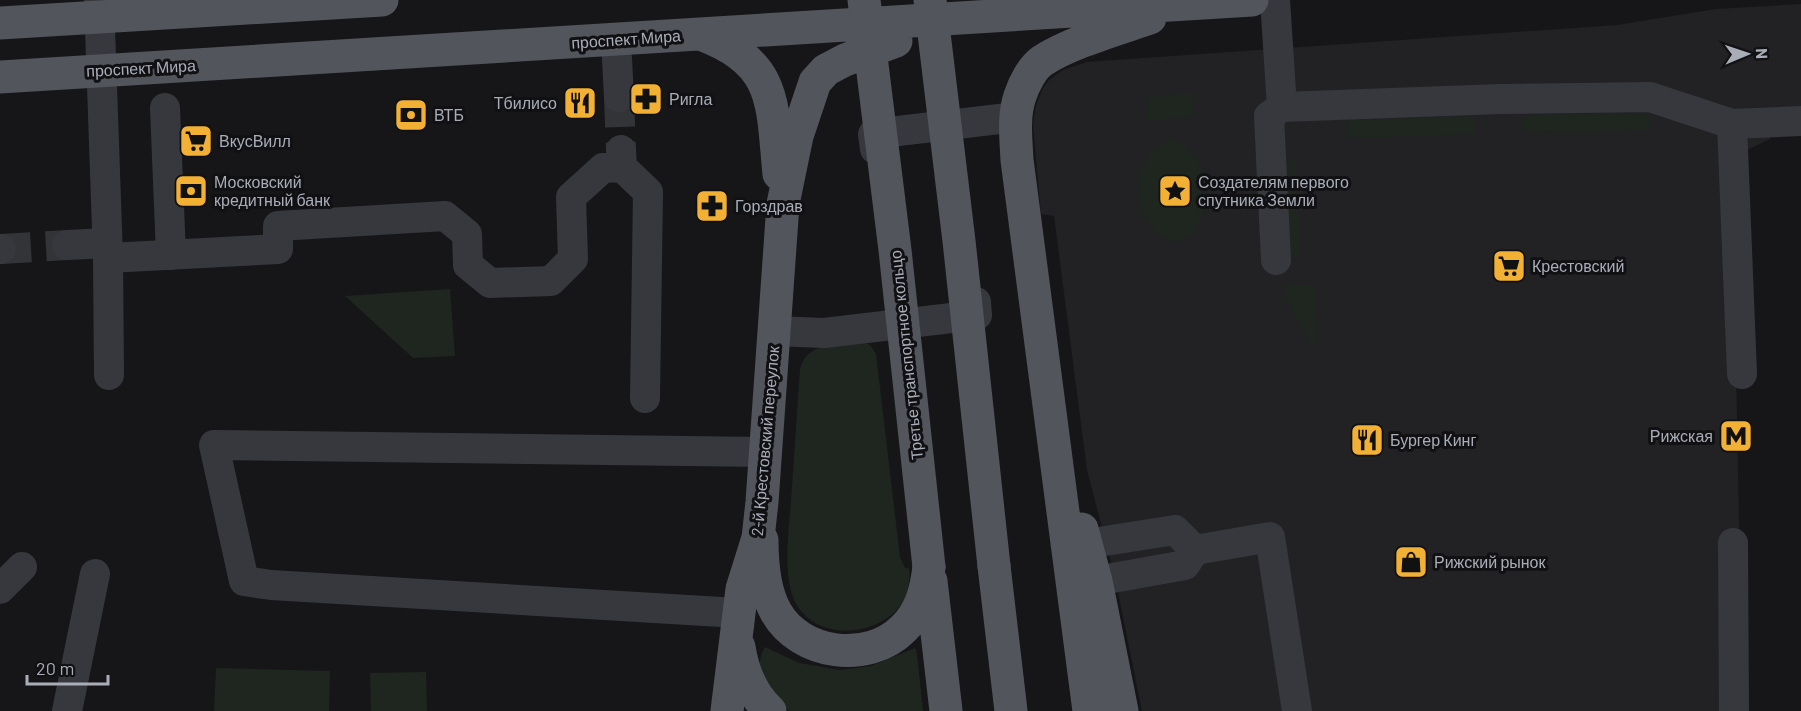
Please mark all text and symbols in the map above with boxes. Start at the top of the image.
north arrow [1717,24,1777,84]
street label: проспект Мира [571,25,681,52]
text: N [1753,48,1772,59]
street label: проспект Мира [86,55,196,80]
pharmacy icon: Ригла [628,81,664,117]
restaurant icon: Тбилисо [562,85,598,121]
place label: Ригла [669,89,712,108]
place label: Тбилисо [494,93,557,112]
bank icon: ВТБ [393,97,429,133]
place label: ВТБ [434,105,464,124]
supermarket icon: ВкусВилл [178,123,214,159]
place label: ВкусВилл [219,131,291,150]
place label: Московский кредитный банк [214,172,331,209]
place label: Создателям первого спутника Земли [1198,172,1349,209]
bank icon: Московский кредитный банк [173,173,209,209]
place icon: Создателям первого спутника Земли [1157,173,1193,209]
pharmacy icon: Горздрав [694,188,730,224]
place label: Горздрав [735,196,803,215]
supermarket icon: Крестовский [1491,248,1527,284]
street label: Третье транспортное кольцо [885,249,926,461]
place label: Крестовский [1532,256,1624,275]
street label: 2-й Крестовский переулок [747,344,782,537]
metro station icon: Рижская [1718,418,1754,454]
restaurant icon: Бургер Кинг [1349,422,1385,458]
place label: Рижская [1650,426,1713,445]
place label: Бургер Кинг [1390,430,1476,449]
shop icon: Рижский рынок [1393,544,1429,580]
place label: Рижский рынок [1434,552,1547,571]
scale bar [27,648,108,686]
text: 20 m [36,657,74,679]

